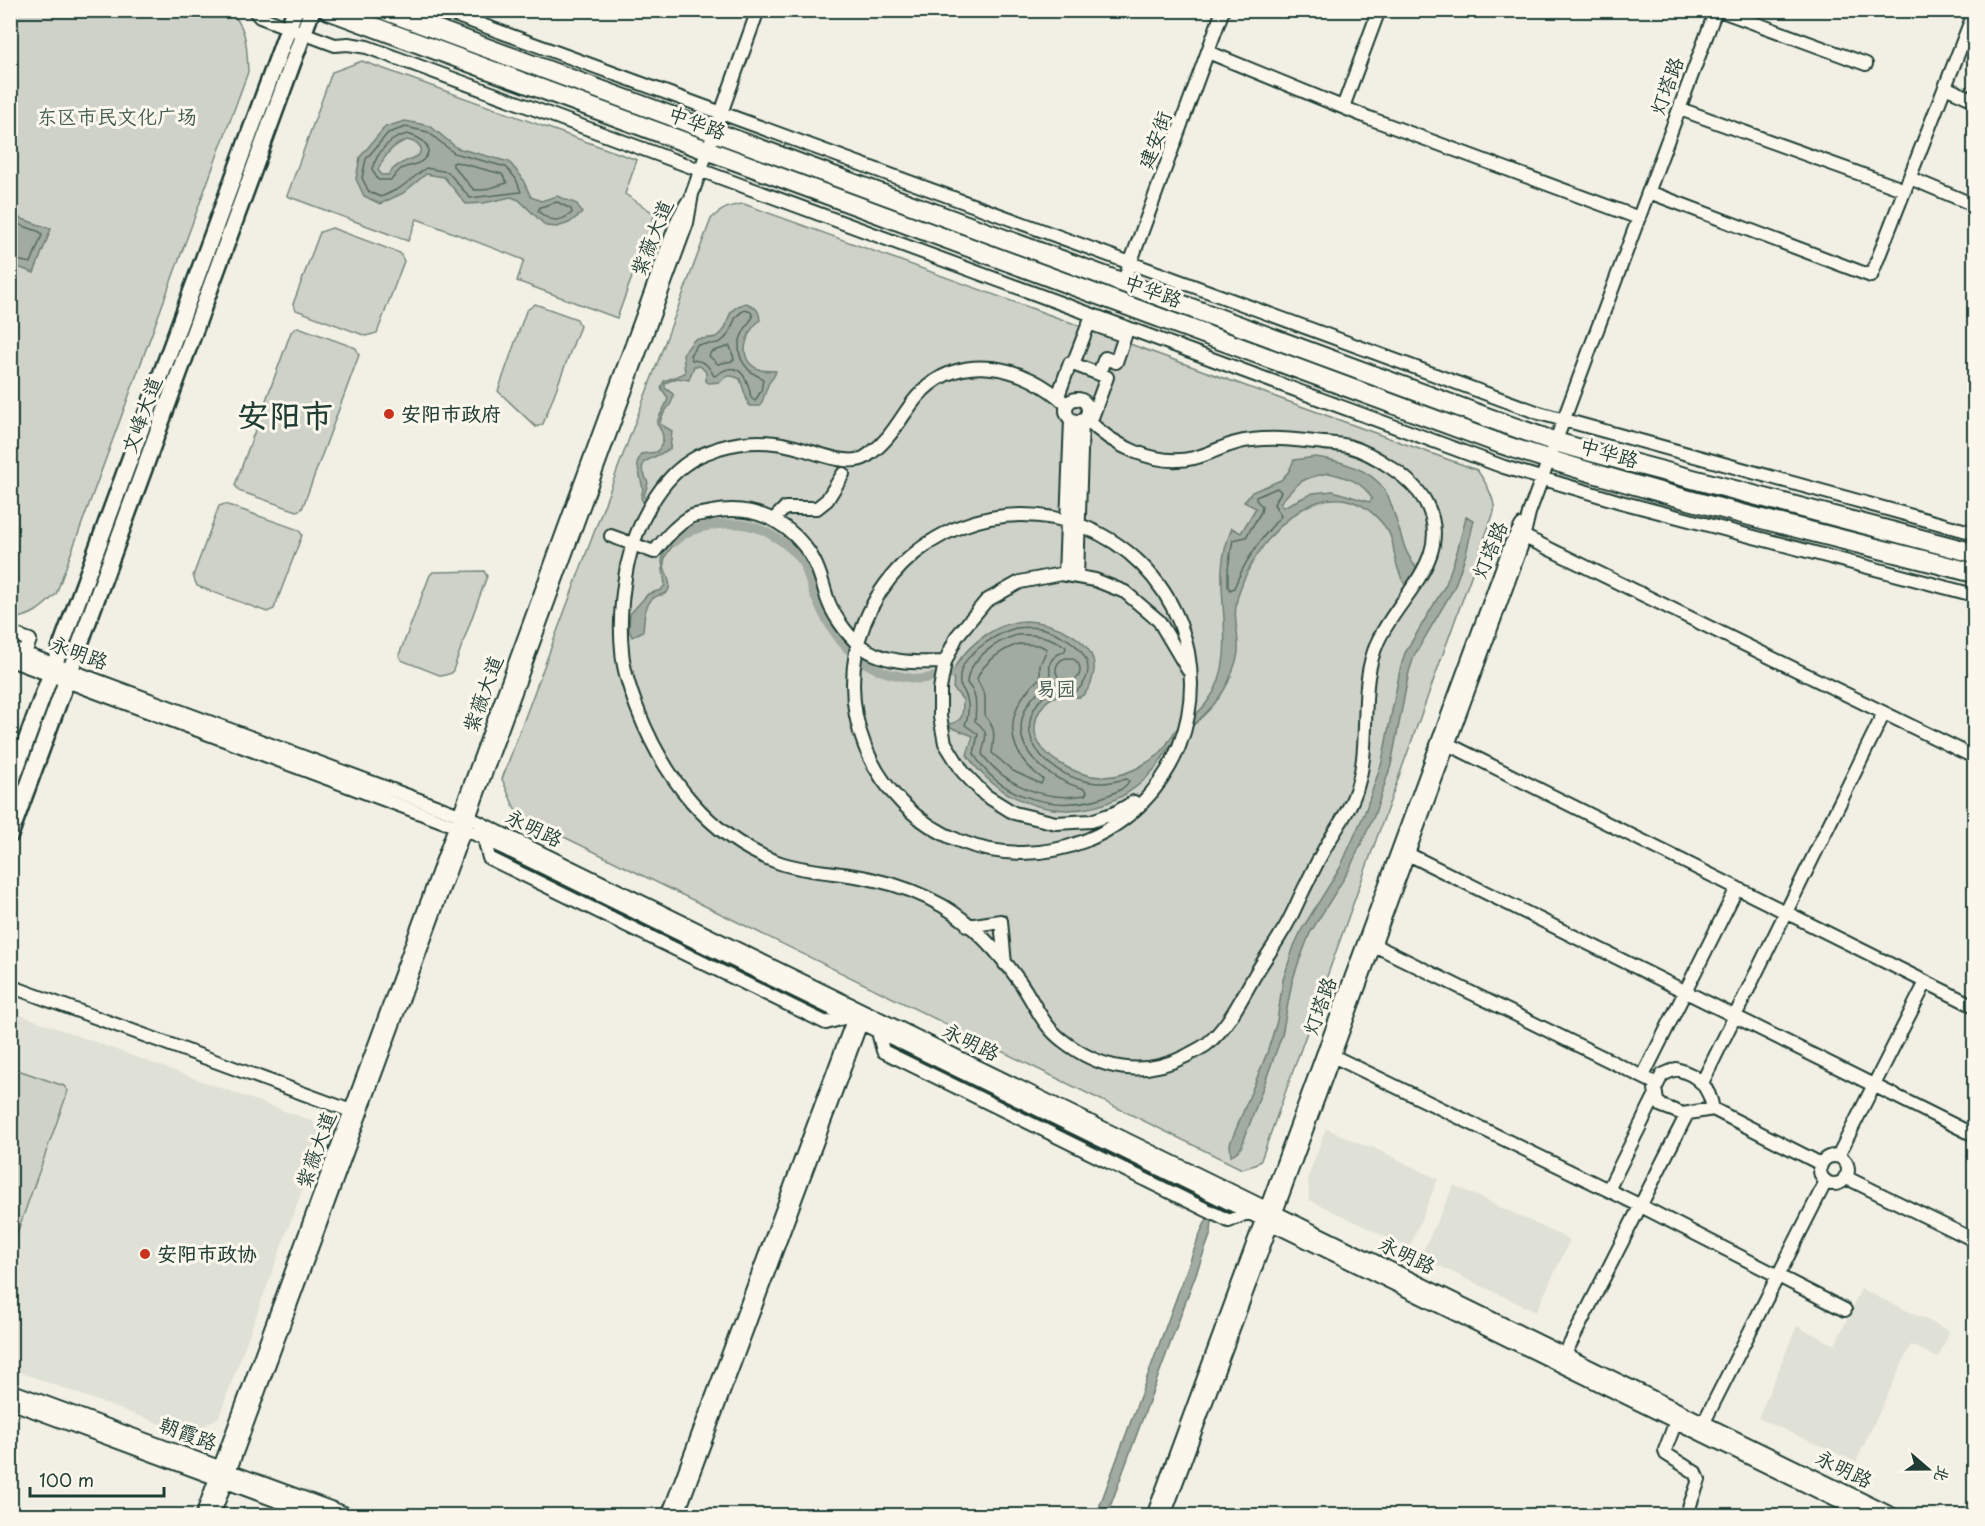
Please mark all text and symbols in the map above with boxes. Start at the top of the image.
street label: 灯塔路 [1642,51,1691,119]
street label: 中华路 [664,98,732,147]
park label: 东区市民文化广场 [37,101,197,131]
street label: 建安街 [1130,106,1178,173]
street label: 紫薇大道 [622,195,680,280]
street label: 中华路 [1120,266,1188,315]
street label: 文峰大道 [113,372,169,457]
district label: 安阳市 [237,390,333,438]
place label: 安阳市政府 [401,398,501,428]
marker: 安阳市政府 [382,407,396,421]
street label: 中华路 [1576,429,1643,475]
street label: 灯塔路 [1464,515,1515,583]
street label: 永明路 [46,628,114,677]
street label: 紫薇大道 [454,651,510,736]
park label: 易园 [1036,673,1076,703]
street label: 永明路 [501,800,569,854]
street label: 灯塔路 [1295,971,1344,1039]
street label: 永明路 [938,1014,1006,1068]
street label: 紫薇大道 [287,1107,343,1192]
street label: 永明路 [1374,1227,1442,1281]
place label: 安阳市政协 [157,1238,257,1268]
marker: 安阳市政协 [138,1247,152,1261]
street label: 朝霞路 [155,1409,223,1458]
north arrow [1898,1439,1958,1499]
street label: 永明路 [1811,1441,1879,1495]
scale bar [30,1460,164,1498]
text: 北 [1929,1463,1957,1486]
text: 100 m [39,1466,94,1493]

